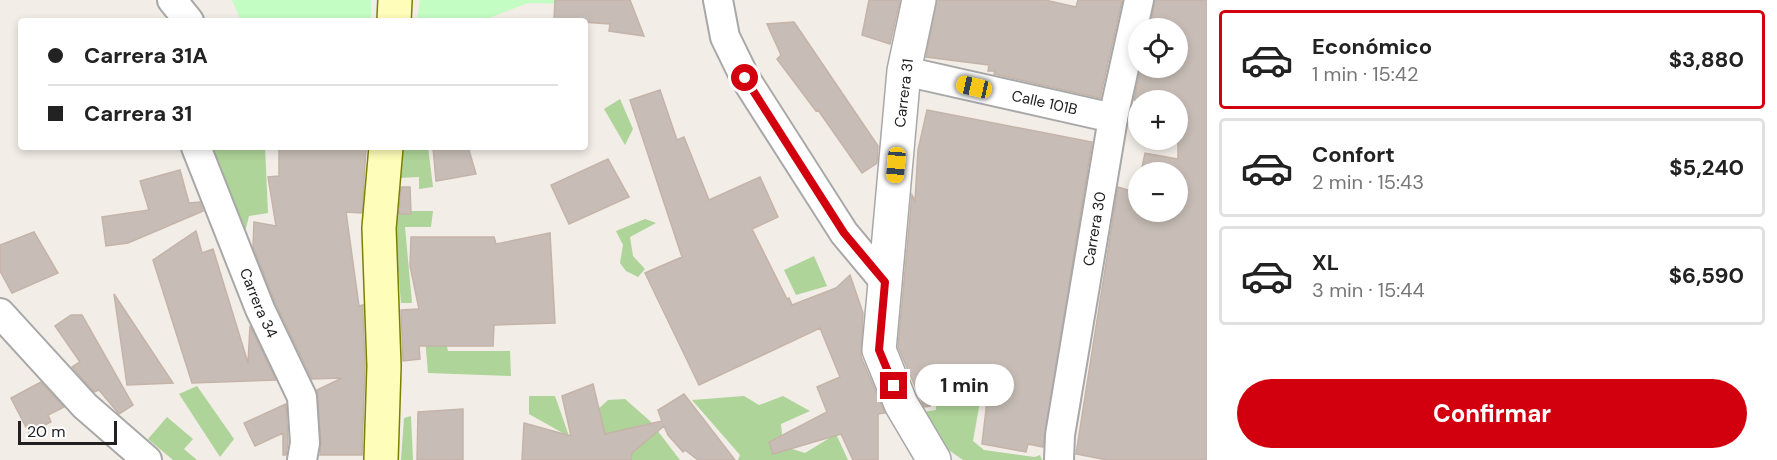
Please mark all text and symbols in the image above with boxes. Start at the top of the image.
map controls [1128,18,1188,222]
button: locate [1128,18,1188,78]
text: Económico [1312,32,1432,61]
icon: car [1240,33,1294,87]
text: Carrera 31A [84,41,208,70]
text: $3,880 [1669,45,1744,74]
street label: Carrera 31 [890,57,918,129]
text: 1 min · 15:42 [1312,61,1418,87]
route start [731,64,758,91]
car [954,74,994,100]
street label: Calle 101B [1010,86,1079,120]
button: + [1128,90,1188,150]
text: Carrera 31 [84,99,192,128]
text: Confort [1312,140,1395,169]
icon: car [1240,141,1294,195]
car [885,146,907,184]
text: $5,240 [1669,153,1744,182]
button: − [1128,162,1188,222]
text: 2 min · 15:43 [1312,169,1424,195]
street label: Carrera 30 [1078,190,1111,268]
text: XL [1312,248,1339,277]
icon: car [1240,249,1294,303]
text: $6,590 [1669,261,1744,290]
street label: Carrera 34 [235,265,282,341]
text: 3 min · 15:44 [1312,277,1425,303]
callout: 1 min [915,365,1014,407]
route end [880,372,907,399]
text: 1 min [940,372,989,398]
button: Confirmar [1237,379,1747,448]
scale bar [18,418,117,446]
text: 20 m [27,421,66,442]

